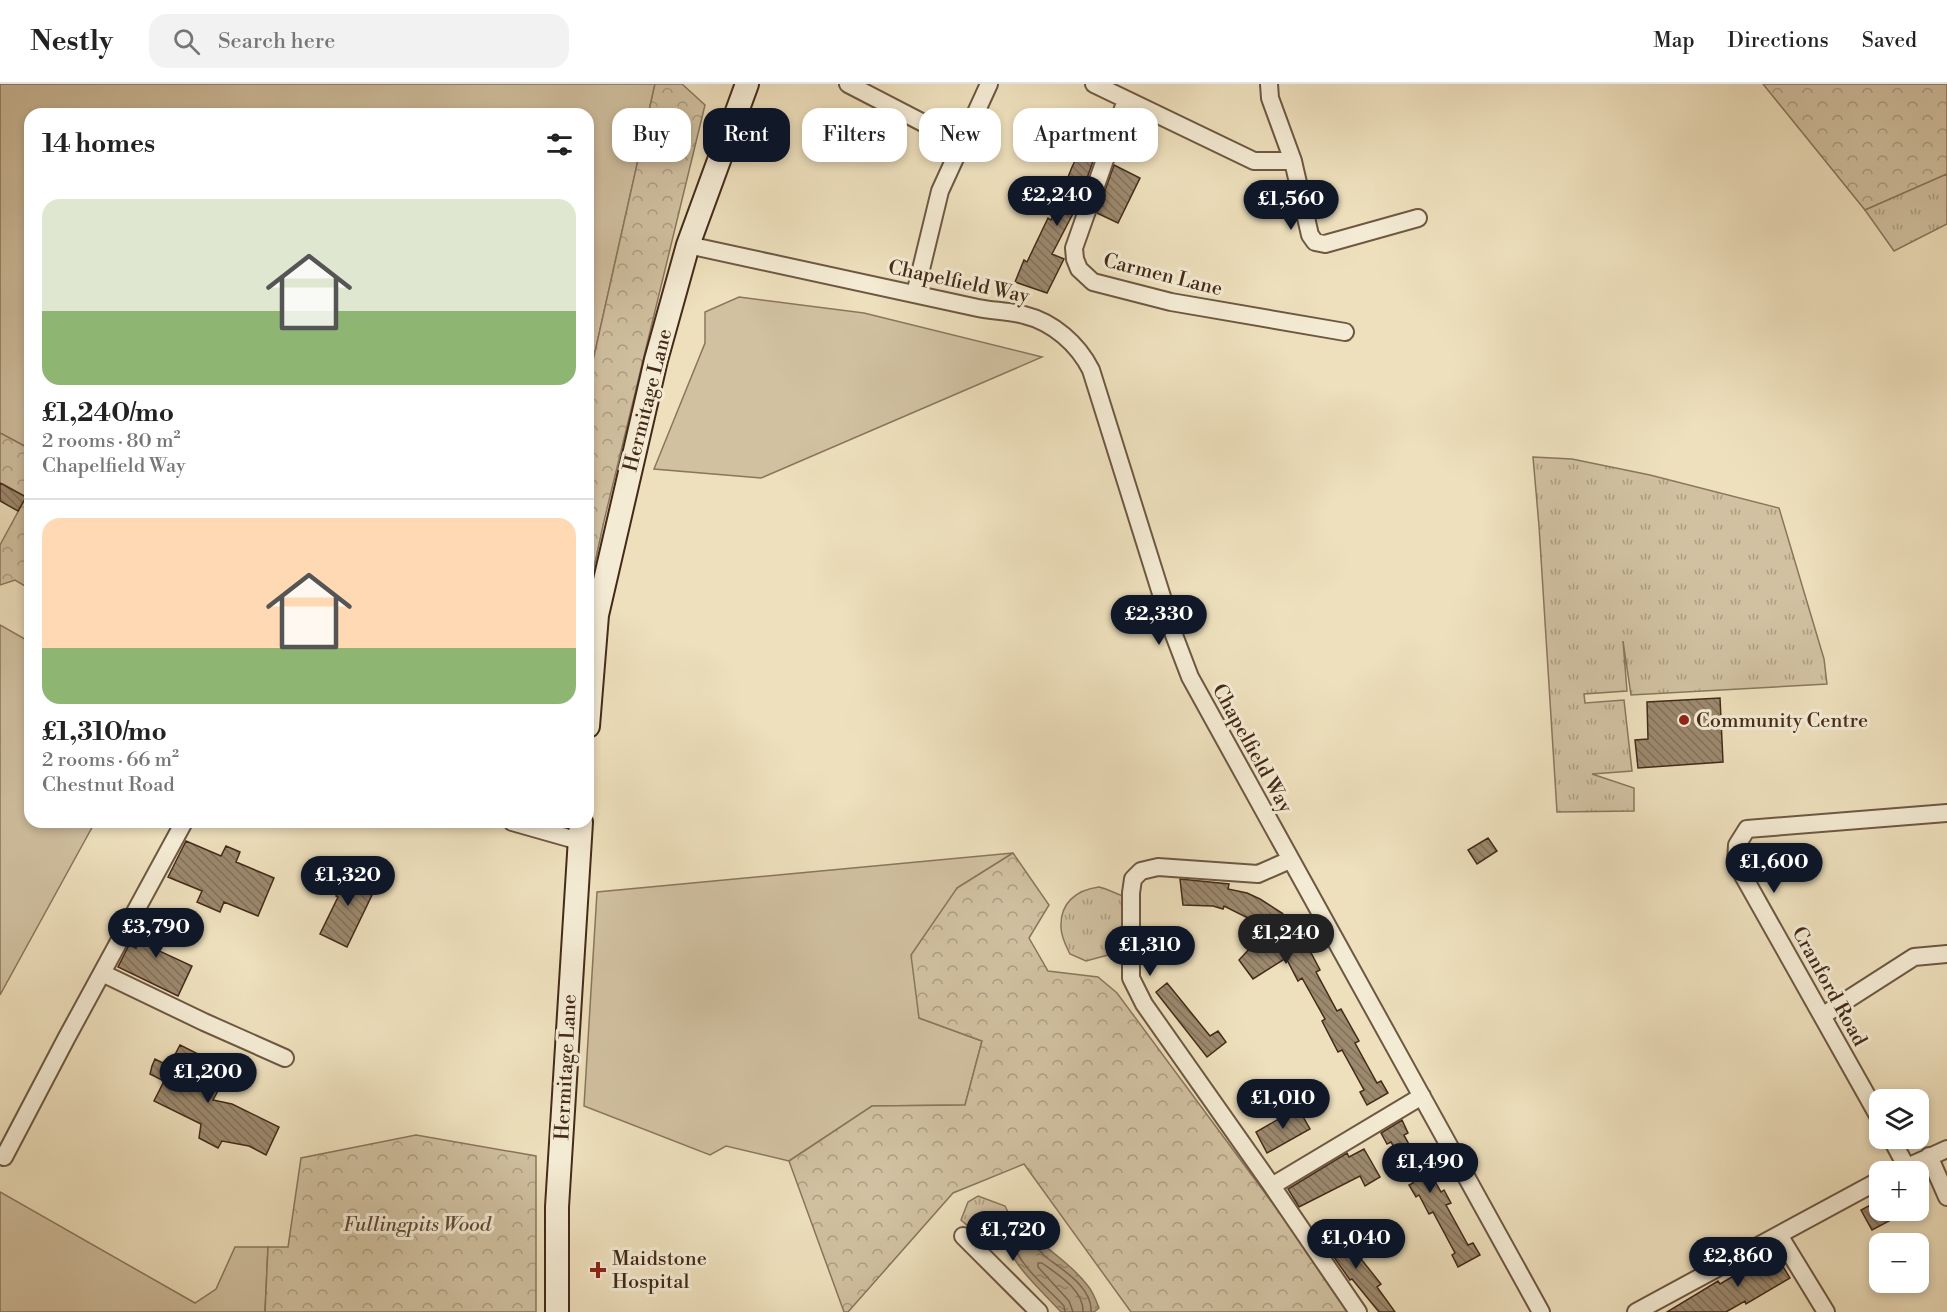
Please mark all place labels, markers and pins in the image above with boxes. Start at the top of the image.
pin: £2,240 [1008,176,1106,227]
pin: £1,560 [1242,180,1340,231]
pin: £2,330 [1110,595,1208,646]
place label: Community Centre [1696,709,1868,734]
marker: Community Centre [1677,713,1691,727]
pin: £1,600 [1725,843,1823,894]
pin: £1,320 [299,856,397,907]
pin: £3,790 [107,908,205,959]
pin: £1,240 [1237,914,1335,965]
pin: £1,310 [1101,926,1199,977]
pin: £1,200 [159,1053,257,1104]
pin: £1,010 [1234,1079,1332,1130]
pin: £1,490 [1381,1143,1479,1194]
pin: £1,720 [964,1211,1062,1262]
pin: £1,040 [1307,1219,1405,1270]
pin: £2,860 [1689,1237,1787,1288]
place label: Maidstone Hospital [612,1247,707,1295]
marker: Maidstone Hospital [589,1261,607,1279]

